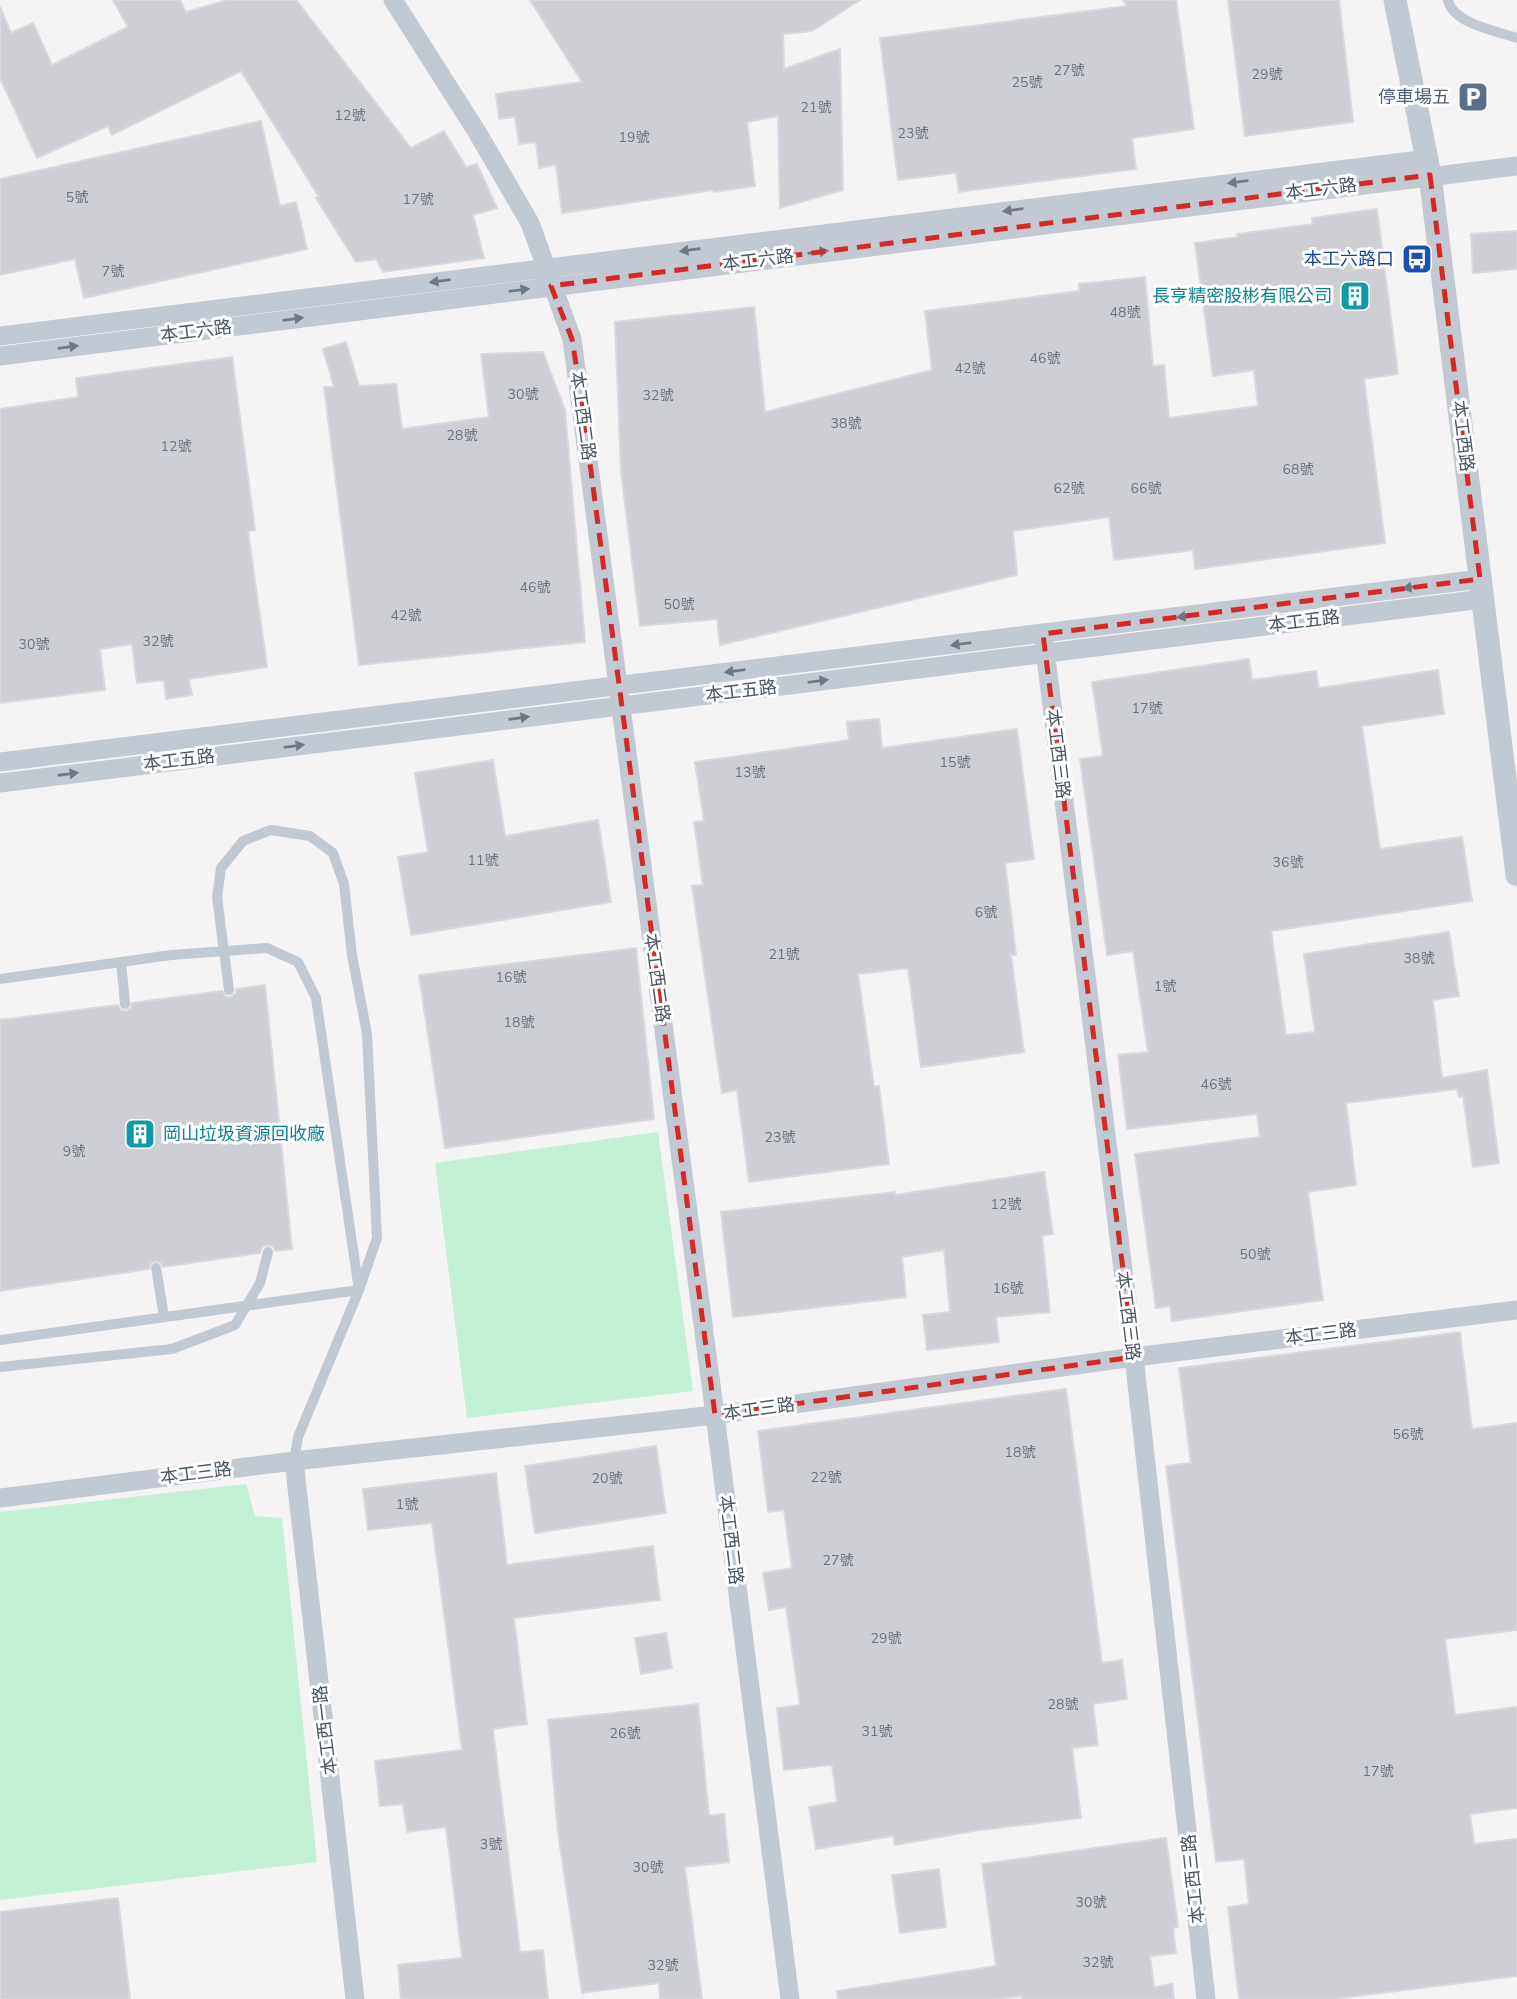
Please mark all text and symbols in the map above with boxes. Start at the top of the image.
house number: 27號 [1054,61,1084,80]
house number: 29號 [1252,65,1282,84]
house number: 25號 [1012,73,1042,92]
parking icon: 停車場五 [1456,80,1490,114]
place label: 停車場五 [1378,85,1450,109]
house number: 21號 [801,98,831,117]
house number: 12號 [335,106,365,125]
house number: 23號 [898,124,928,143]
house number: 19號 [619,128,649,147]
street label: 本工六路 [1284,173,1358,205]
one-way arrow [1227,177,1249,188]
house number: 5號 [66,188,88,207]
house number: 17號 [403,190,433,209]
one-way arrow [1002,205,1024,216]
bus stop icon: 本工六路口 [1400,242,1434,276]
street label: 本工六路 [721,244,795,276]
one-way arrow [678,245,700,256]
one-way arrow [807,247,829,258]
place label: 本工六路口 [1304,247,1394,271]
house number: 7號 [102,262,124,281]
one-way arrow [428,276,450,287]
building icon: 長亨精密股彬有限公司 [1338,279,1372,313]
one-way arrow [508,284,530,295]
place label: 長亨精密股彬有限公司 [1152,284,1332,308]
house number: 48號 [1110,303,1140,322]
one-way arrow [283,313,305,324]
street label: 本工六路 [159,315,233,347]
one-way arrow [57,342,79,353]
house number: 46號 [1030,349,1060,368]
house number: 42號 [955,359,985,378]
street label: 本工西二路 [565,370,601,462]
house number: 30號 [508,385,538,404]
house number: 32號 [643,386,673,405]
street label: 本工西路 [1447,399,1479,473]
house number: 38號 [831,414,861,433]
house number: 28號 [447,426,477,445]
house number: 12號 [161,437,191,456]
house number: 68號 [1283,460,1313,479]
house number: 62號 [1054,479,1084,498]
house number: 66號 [1131,479,1161,498]
house number: 46號 [520,578,550,597]
one-way arrow [1401,582,1423,593]
house number: 50號 [664,595,694,614]
street label: 本工五路 [1267,605,1341,637]
house number: 42號 [391,606,421,625]
one-way arrow [1176,610,1198,621]
house number: 32號 [143,632,173,651]
house number: 30號 [19,635,49,654]
one-way arrow [950,638,972,649]
one-way arrow [724,666,746,677]
street label: 本工五路 [704,675,778,707]
one-way arrow [807,676,829,687]
house number: 17號 [1132,699,1162,718]
street label: 本工西三路 [1041,708,1075,800]
one-way arrow [508,713,530,724]
one-way arrow [283,741,305,752]
street label: 本工五路 [142,744,216,776]
house number: 15號 [940,753,970,772]
house number: 13號 [735,763,765,782]
one-way arrow [57,769,79,780]
house number: 11號 [468,851,498,870]
house number: 36號 [1273,853,1303,872]
house number: 6號 [975,903,997,922]
street label: 本工西二路 [639,932,675,1024]
house number: 21號 [769,945,799,964]
house number: 38號 [1404,949,1434,968]
house number: 16號 [496,968,526,987]
house number: 1號 [1154,977,1176,996]
house number: 18號 [504,1013,534,1032]
house number: 46號 [1201,1075,1231,1094]
building icon: 岡山垃圾資源回收廠 [123,1117,157,1151]
place label: 岡山垃圾資源回收廠 [163,1122,325,1146]
house number: 23號 [765,1128,795,1147]
house number: 9號 [63,1142,85,1161]
house number: 12號 [991,1195,1021,1214]
house number: 50號 [1240,1245,1270,1264]
street label: 本工西三路 [1111,1270,1145,1362]
house number: 16號 [993,1279,1023,1298]
street label: 本工三路 [1284,1318,1358,1350]
street label: 本工三路 [722,1392,796,1426]
house number: 56號 [1393,1425,1423,1444]
house number: 18號 [1005,1443,1035,1462]
street label: 本工三路 [159,1457,233,1489]
house number: 22號 [811,1468,841,1487]
house number: 20號 [592,1469,622,1488]
street label: 本工西二路 [714,1494,748,1586]
house number: 1號 [396,1495,418,1514]
house number: 27號 [823,1551,853,1570]
house number: 29號 [871,1629,901,1648]
street label: 本工西一路 [308,1684,342,1776]
house number: 28號 [1048,1695,1078,1714]
house number: 31號 [862,1722,892,1741]
house number: 26號 [610,1724,640,1743]
house number: 17號 [1363,1762,1393,1781]
street label: 本工西三路 [1176,1833,1210,1925]
house number: 3號 [480,1835,502,1854]
house number: 30號 [633,1858,663,1877]
house number: 30號 [1076,1893,1106,1912]
house number: 32號 [1083,1953,1113,1972]
house number: 32號 [648,1956,678,1975]

